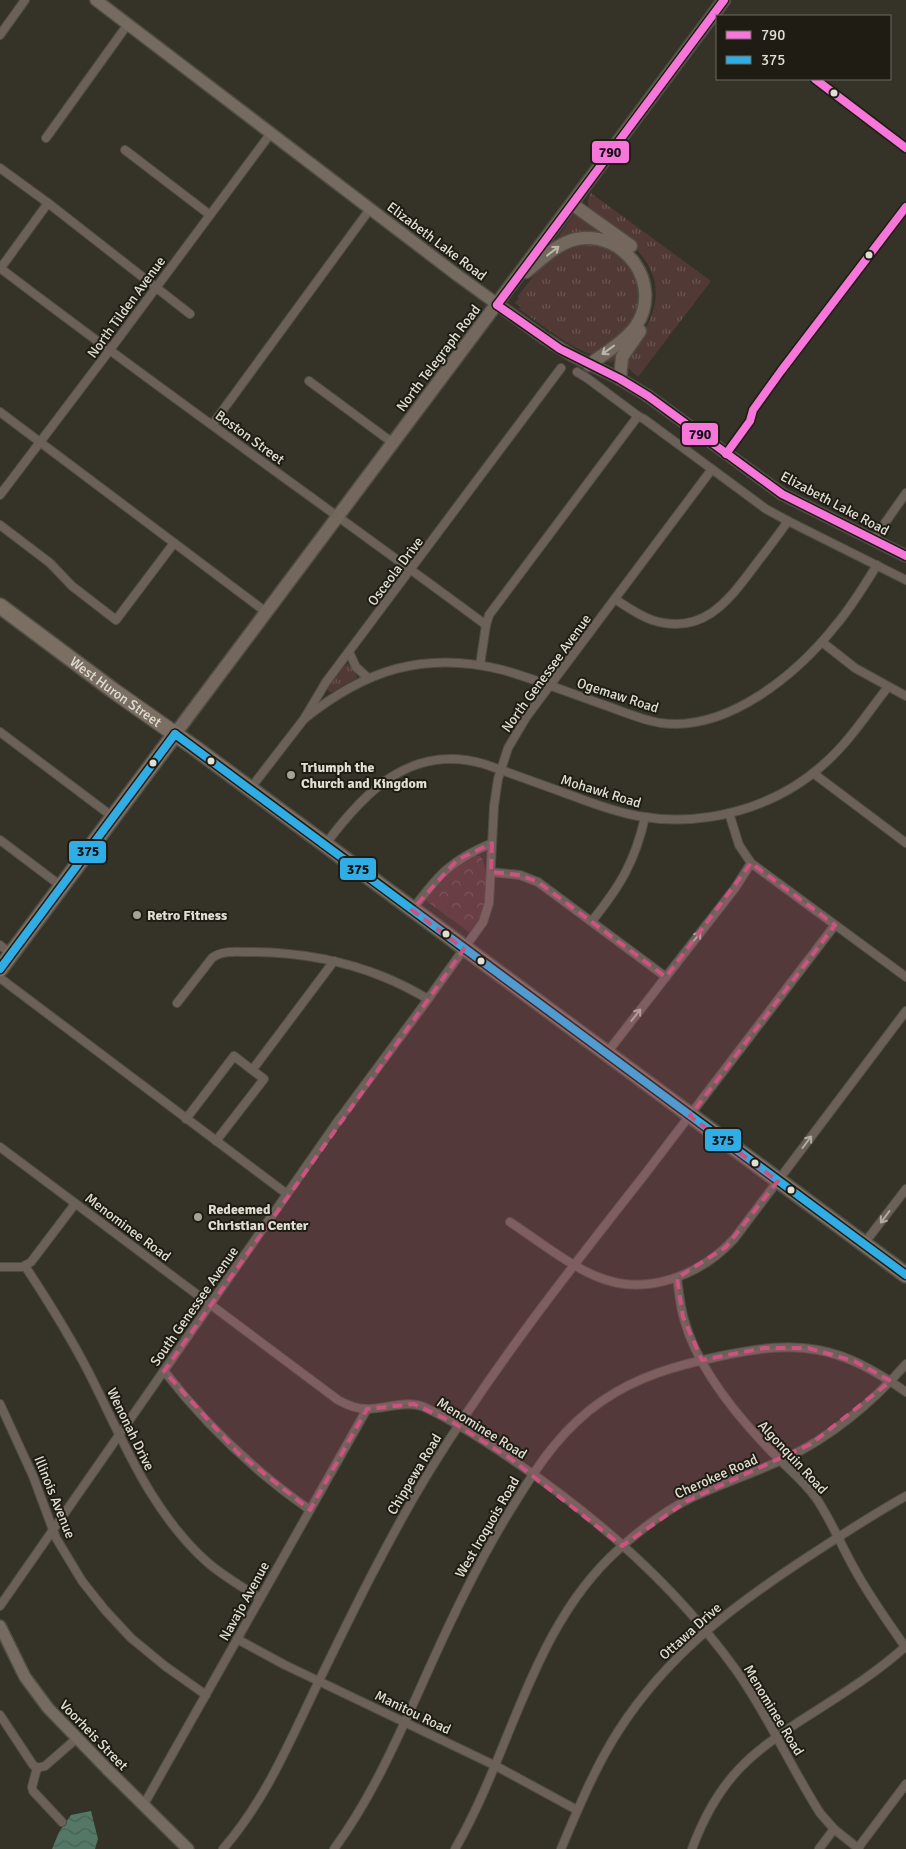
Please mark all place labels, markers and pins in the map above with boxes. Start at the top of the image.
unlabelled marker [829,88,839,98]
unlabelled marker [864,250,874,260]
unlabelled marker [206,756,216,766]
unlabelled marker [148,758,158,768]
place label: Triumph the Church and Kingdom [301,759,427,792]
marker: Triumph the Church and Kingdom [285,769,297,781]
place label: Retro Fitness [147,907,227,924]
marker: Retro Fitness [131,909,143,921]
unlabelled marker [441,929,451,939]
unlabelled marker [476,956,486,966]
unlabelled marker [750,1158,760,1168]
unlabelled marker [786,1185,796,1195]
place label: Redeemed Christian Center [208,1201,309,1234]
marker: Redeemed Christian Center [192,1211,204,1223]

